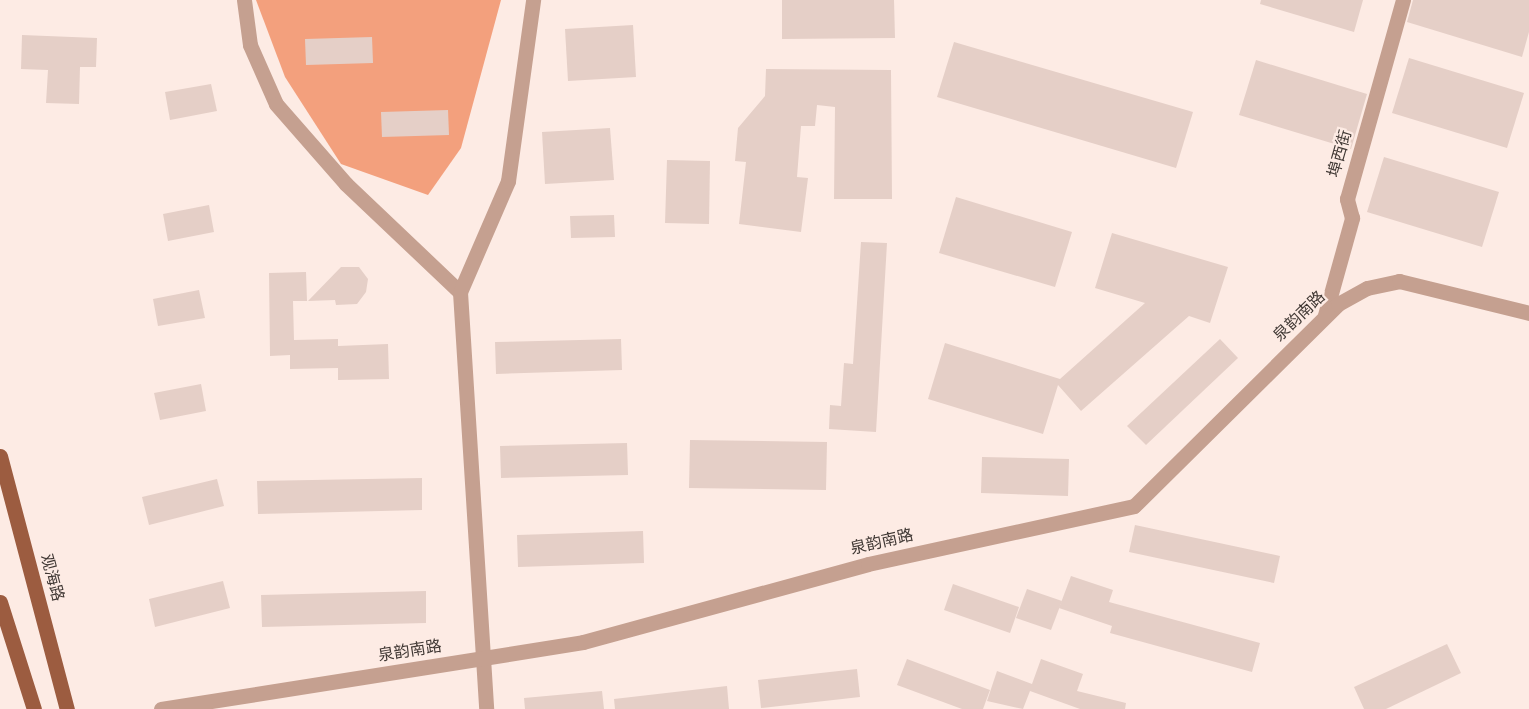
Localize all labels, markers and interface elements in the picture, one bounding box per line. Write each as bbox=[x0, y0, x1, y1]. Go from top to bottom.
street label: 埠西街 bbox=[1325, 128, 1357, 180]
street label: 泉韵南路 bbox=[1270, 288, 1330, 346]
street label: 泉韵南路 bbox=[849, 526, 915, 560]
street label: 观海路 bbox=[36, 552, 66, 604]
street label: 泉韵南路 bbox=[377, 638, 443, 666]

